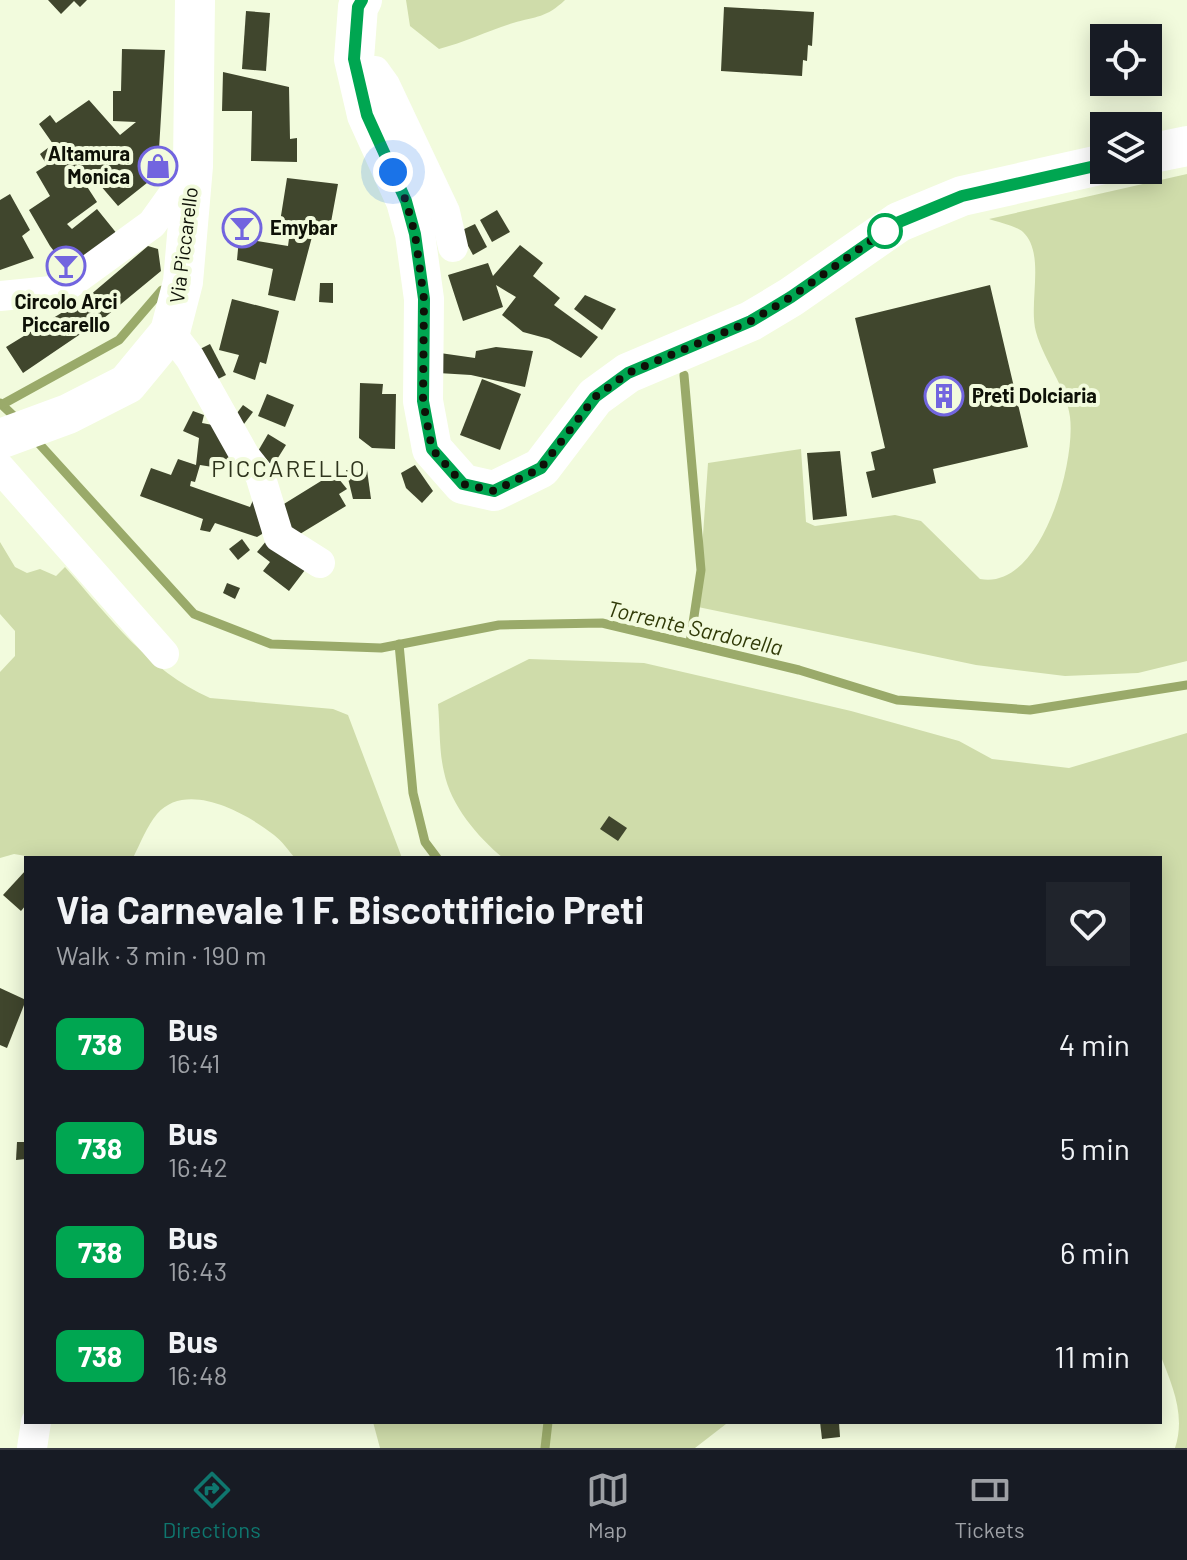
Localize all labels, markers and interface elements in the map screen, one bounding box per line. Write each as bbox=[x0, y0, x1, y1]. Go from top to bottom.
map controls bbox=[1090, 24, 1162, 184]
button: locate bbox=[1090, 24, 1162, 96]
button: layers bbox=[1090, 112, 1162, 184]
place label: Altamura Monica bbox=[48, 141, 130, 188]
shop icon: Altamura Monica bbox=[137, 145, 179, 187]
your location bbox=[373, 152, 413, 192]
street label: Via Piccarello bbox=[164, 185, 202, 304]
bar icon: Emybar bbox=[221, 207, 263, 249]
unlabelled marker bbox=[868, 214, 902, 248]
place label: Emybar bbox=[270, 215, 338, 239]
bar icon: Circolo Arci Piccarello bbox=[45, 245, 87, 287]
place label: Circolo Arci Piccarello bbox=[14, 289, 118, 336]
building icon: Preti Dolciaria bbox=[923, 375, 965, 417]
place label: Preti Dolciaria bbox=[972, 383, 1097, 407]
district label: PICCARELLO bbox=[211, 453, 367, 482]
water label: Torrente Sardorella bbox=[605, 594, 785, 660]
button: heart bbox=[1046, 882, 1130, 966]
text: Via Carnevale 1 F. Biscottificio Preti bbox=[56, 886, 644, 932]
text: Walk · 3 min · 190 m bbox=[56, 939, 266, 970]
text: Bus bbox=[168, 1011, 218, 1047]
text: 4 min bbox=[1059, 1026, 1130, 1062]
text: 738 bbox=[78, 1027, 122, 1061]
text: 16:41 bbox=[168, 1047, 220, 1078]
text: Bus bbox=[168, 1115, 218, 1151]
text: 5 min bbox=[1060, 1130, 1130, 1166]
text: 738 bbox=[78, 1131, 122, 1165]
text: 16:42 bbox=[168, 1151, 228, 1182]
text: Bus bbox=[168, 1219, 218, 1255]
text: 6 min bbox=[1060, 1234, 1130, 1270]
text: 738 bbox=[78, 1235, 122, 1269]
text: 16:43 bbox=[168, 1255, 227, 1286]
text: Bus bbox=[168, 1323, 218, 1359]
text: 11 min bbox=[1054, 1338, 1130, 1374]
text: 738 bbox=[78, 1339, 122, 1373]
text: 16:48 bbox=[168, 1359, 227, 1390]
tab: Directions bbox=[162, 1468, 261, 1542]
tab: Map bbox=[586, 1468, 630, 1542]
tab: Tickets bbox=[955, 1468, 1025, 1542]

